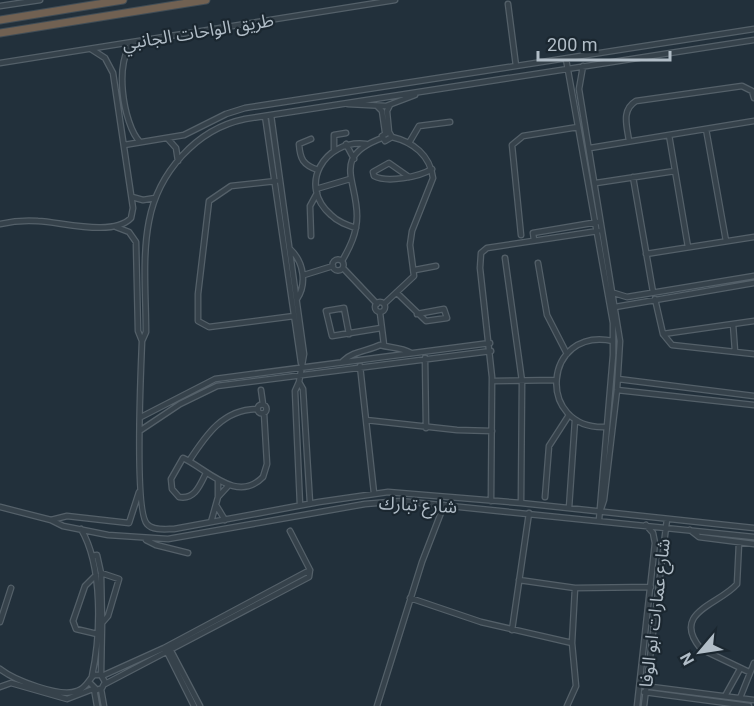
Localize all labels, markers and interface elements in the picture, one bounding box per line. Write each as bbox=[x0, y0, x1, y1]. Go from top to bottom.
street label: طريق الواحات الجانبي bbox=[121, 9, 276, 57]
scale bar bbox=[538, 24, 670, 62]
text: 200 m bbox=[547, 34, 598, 55]
street label: شارع تبارك bbox=[378, 492, 458, 521]
street label: شارع عمارات ابو الوفا bbox=[635, 537, 678, 689]
north arrow bbox=[670, 622, 730, 682]
text: N bbox=[676, 649, 698, 669]

